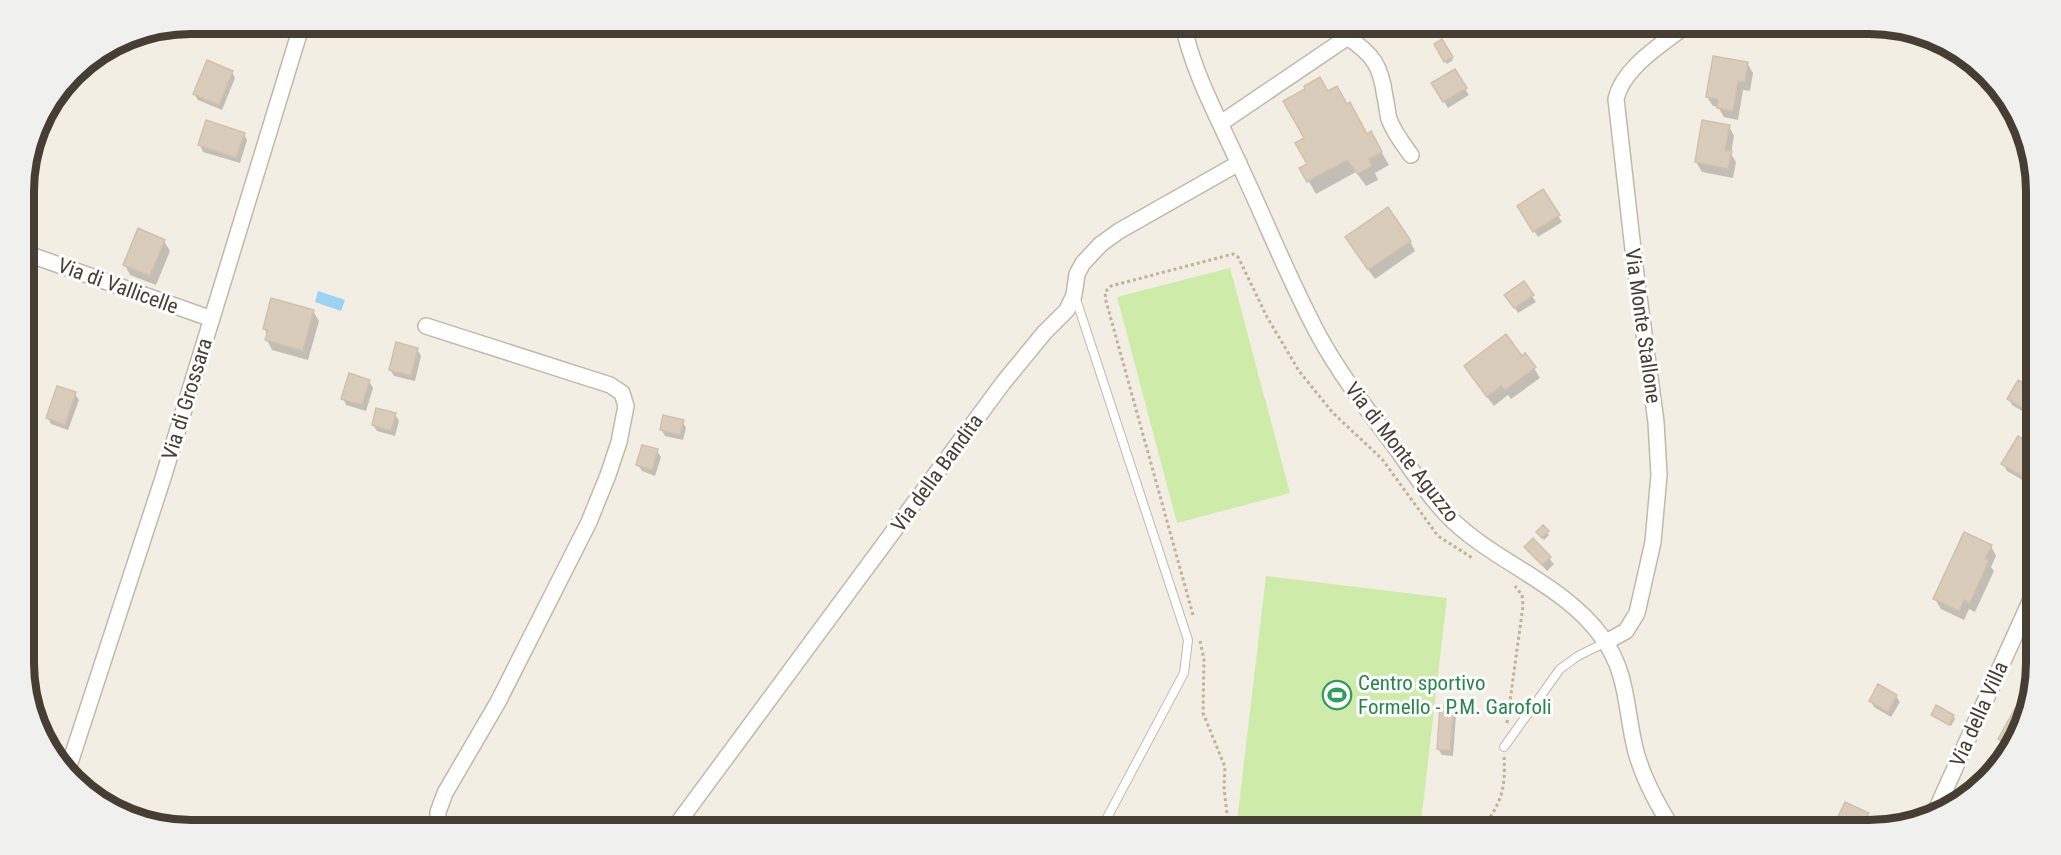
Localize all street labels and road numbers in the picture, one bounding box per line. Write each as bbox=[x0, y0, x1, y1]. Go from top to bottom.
street label: Via Monte Stallone bbox=[1620, 247, 1666, 405]
street label: Via di Vallicelle bbox=[55, 253, 182, 319]
street label: Via di Grossara bbox=[157, 335, 217, 463]
street label: Via di Monte Aguzzo bbox=[1340, 377, 1464, 527]
street label: Via della Bandita bbox=[886, 410, 988, 536]
street label: Via della Villa bbox=[1945, 658, 2013, 770]

